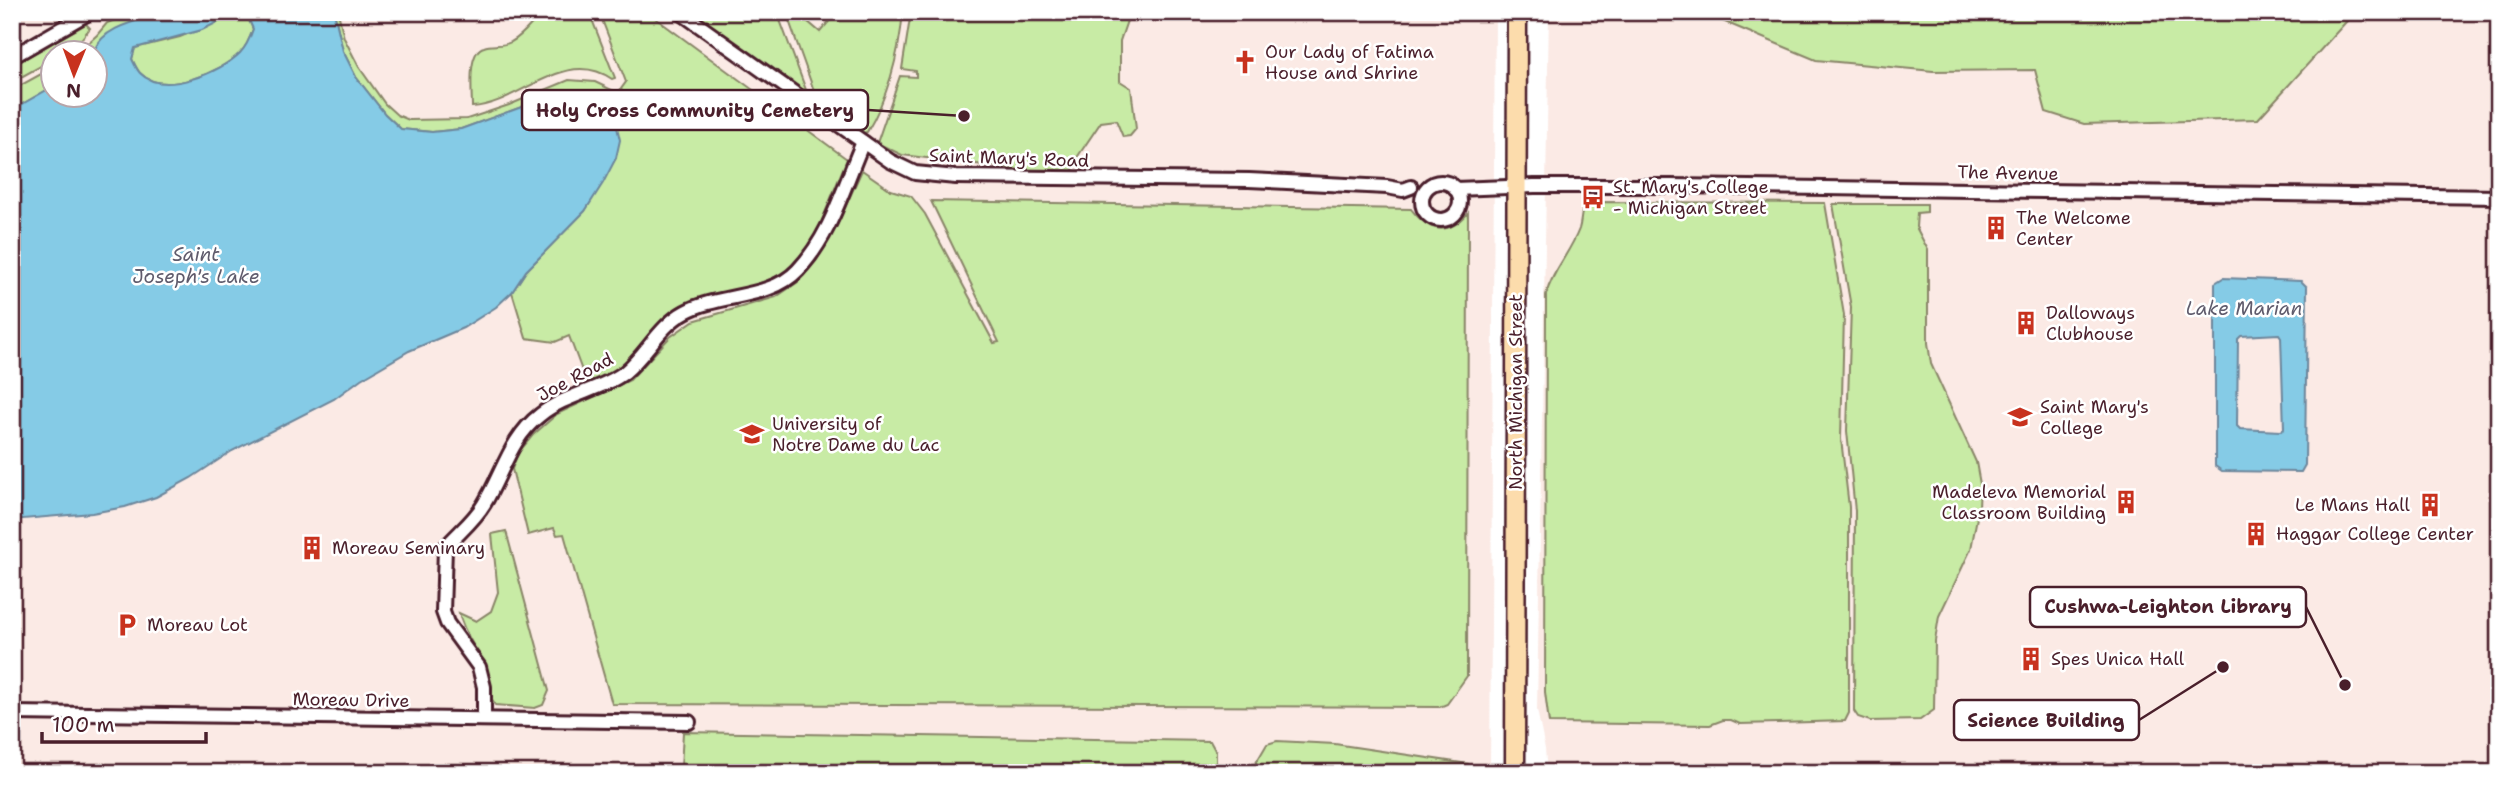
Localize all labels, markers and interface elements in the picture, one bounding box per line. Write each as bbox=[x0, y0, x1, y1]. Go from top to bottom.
north arrow bbox=[38, 38, 108, 108]
place label: Our Lady of Fatima House and Shrine bbox=[1265, 40, 1434, 85]
church icon: Our Lady of Fatima House and Shrine bbox=[1231, 48, 1259, 76]
text: N bbox=[66, 78, 81, 103]
callout: Holy Cross Community Cemetery bbox=[522, 90, 868, 130]
text: Holy Cross Community Cemetery bbox=[536, 98, 854, 123]
street label: Saint Mary's Road bbox=[929, 143, 1089, 173]
street label: The Avenue bbox=[1957, 160, 2059, 186]
place label: St. Mary's College - Michigan Street bbox=[1613, 175, 1769, 220]
bus stop icon: St. Mary's College - Michigan Street bbox=[1579, 183, 1607, 211]
place label: The Welcome Center bbox=[2016, 206, 2131, 251]
building icon: The Welcome Center bbox=[1982, 214, 2010, 242]
water label: Saint Joseph's Lake bbox=[132, 242, 260, 289]
street label: North Michigan Street bbox=[1504, 294, 1528, 490]
water label: Lake Marian bbox=[2186, 296, 2302, 321]
place label: Dalloways Clubhouse bbox=[2046, 301, 2135, 346]
building icon: Dalloways Clubhouse bbox=[2012, 309, 2040, 337]
street label: Joe Road bbox=[533, 347, 617, 407]
place label: Saint Mary's College bbox=[2040, 395, 2149, 440]
school or university icon: Saint Mary's College bbox=[2006, 403, 2034, 431]
place label: University of Notre Dame du Lac bbox=[772, 412, 940, 457]
school or university icon: University of Notre Dame du Lac bbox=[738, 420, 766, 448]
place label: Madeleva Memorial Classroom Building bbox=[1932, 480, 2107, 525]
building icon: Madeleva Memorial Classroom Building bbox=[2112, 488, 2140, 516]
building icon: Le Mans Hall bbox=[2416, 491, 2444, 519]
place label: Le Mans Hall bbox=[2295, 493, 2411, 517]
building icon: Haggar College Center bbox=[2242, 520, 2270, 548]
place label: Haggar College Center bbox=[2276, 522, 2474, 546]
building icon: Moreau Seminary bbox=[298, 534, 326, 562]
place label: Moreau Seminary bbox=[332, 536, 485, 560]
callout: Cushwa-Leighton Library bbox=[2030, 587, 2306, 627]
text: Cushwa-Leighton Library bbox=[2044, 594, 2292, 619]
parking icon: Moreau Lot bbox=[113, 611, 141, 639]
place label: Moreau Lot bbox=[147, 613, 248, 637]
building icon: Spes Unica Hall bbox=[2017, 645, 2045, 673]
place label: Spes Unica Hall bbox=[2051, 647, 2185, 671]
street label: Moreau Drive bbox=[292, 687, 410, 713]
callout: Science Building bbox=[1954, 700, 2139, 740]
scale bar bbox=[42, 701, 206, 745]
text: Science Building bbox=[1967, 708, 2125, 733]
text: 100 m bbox=[52, 711, 115, 739]

